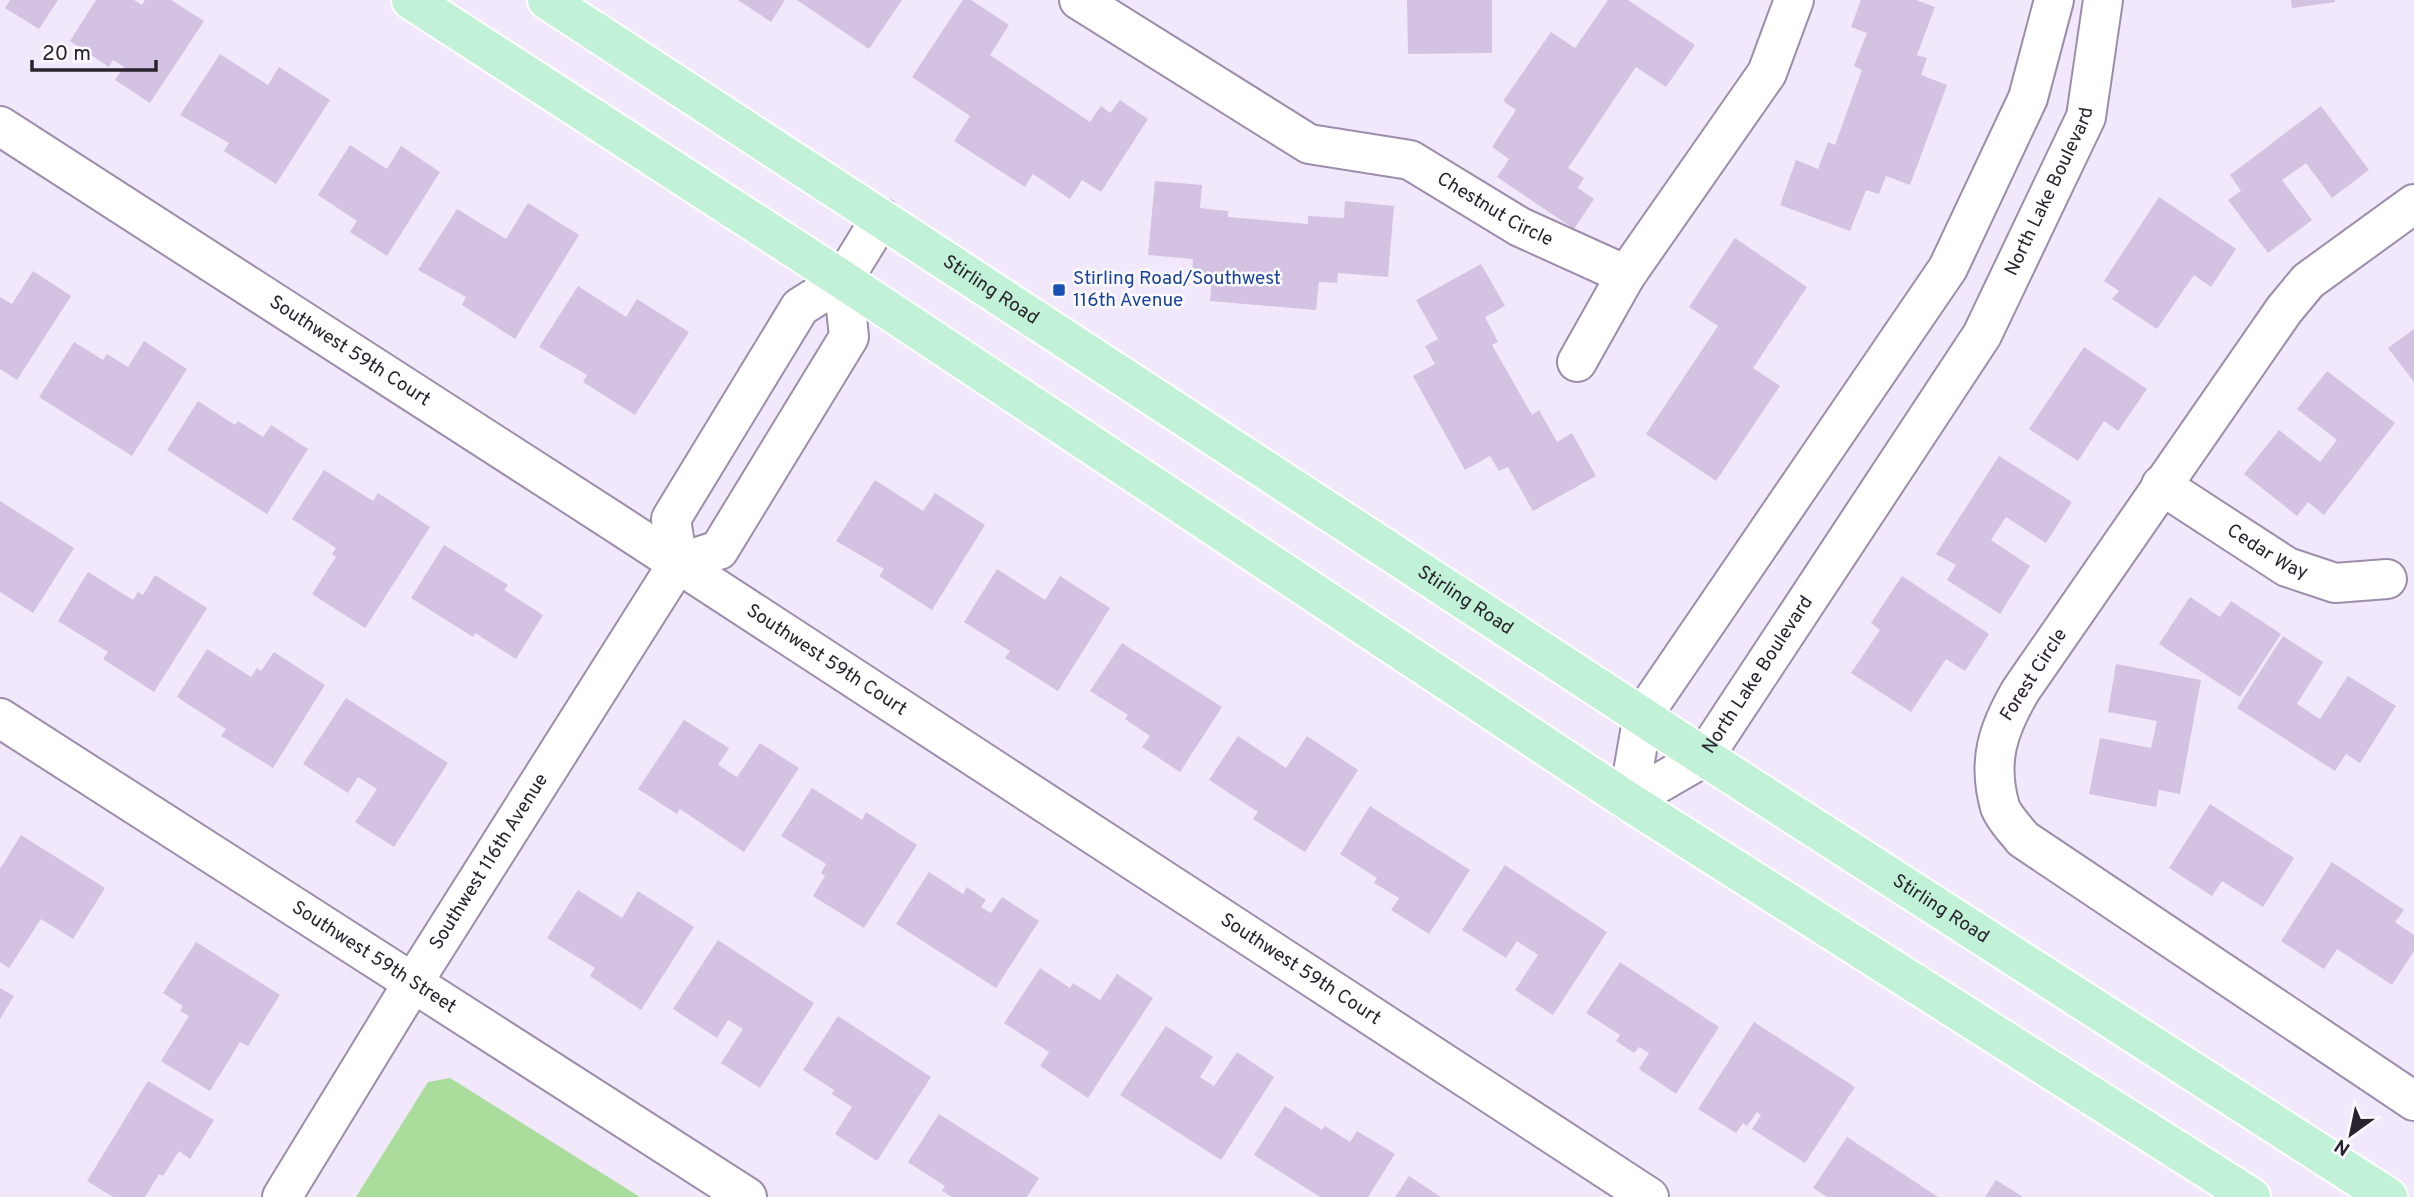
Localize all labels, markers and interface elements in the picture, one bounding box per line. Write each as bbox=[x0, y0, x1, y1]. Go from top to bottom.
scale bar bbox=[32, 28, 156, 72]
text: 20 m bbox=[42, 41, 91, 68]
street label: North Lake Boulevard bbox=[2000, 106, 2099, 280]
street label: Chestnut Circle bbox=[1432, 167, 1557, 252]
street label: Stirling Road bbox=[938, 250, 1043, 330]
place label: Stirling Road/Southwest 116th Avenue bbox=[1073, 267, 1281, 313]
marker: Stirling Road/Southwest 116th Avenue bbox=[1051, 282, 1067, 298]
street label: Southwest 59th Court bbox=[265, 291, 435, 412]
street label: Cedar Way bbox=[2222, 519, 2311, 585]
street label: Stirling Road bbox=[1412, 560, 1518, 641]
street label: North Lake Boulevard bbox=[1697, 591, 1819, 759]
street label: Southwest 59th Court bbox=[741, 599, 911, 721]
street label: Forest Circle bbox=[1995, 624, 2073, 726]
street label: Southwest 116th Avenue bbox=[425, 769, 554, 954]
street label: Stirling Road bbox=[1888, 869, 1993, 949]
street label: Southwest 59th Street bbox=[287, 896, 461, 1019]
street label: Southwest 59th Court bbox=[1215, 908, 1385, 1031]
north arrow bbox=[2316, 1099, 2386, 1169]
text: N bbox=[2331, 1133, 2355, 1160]

